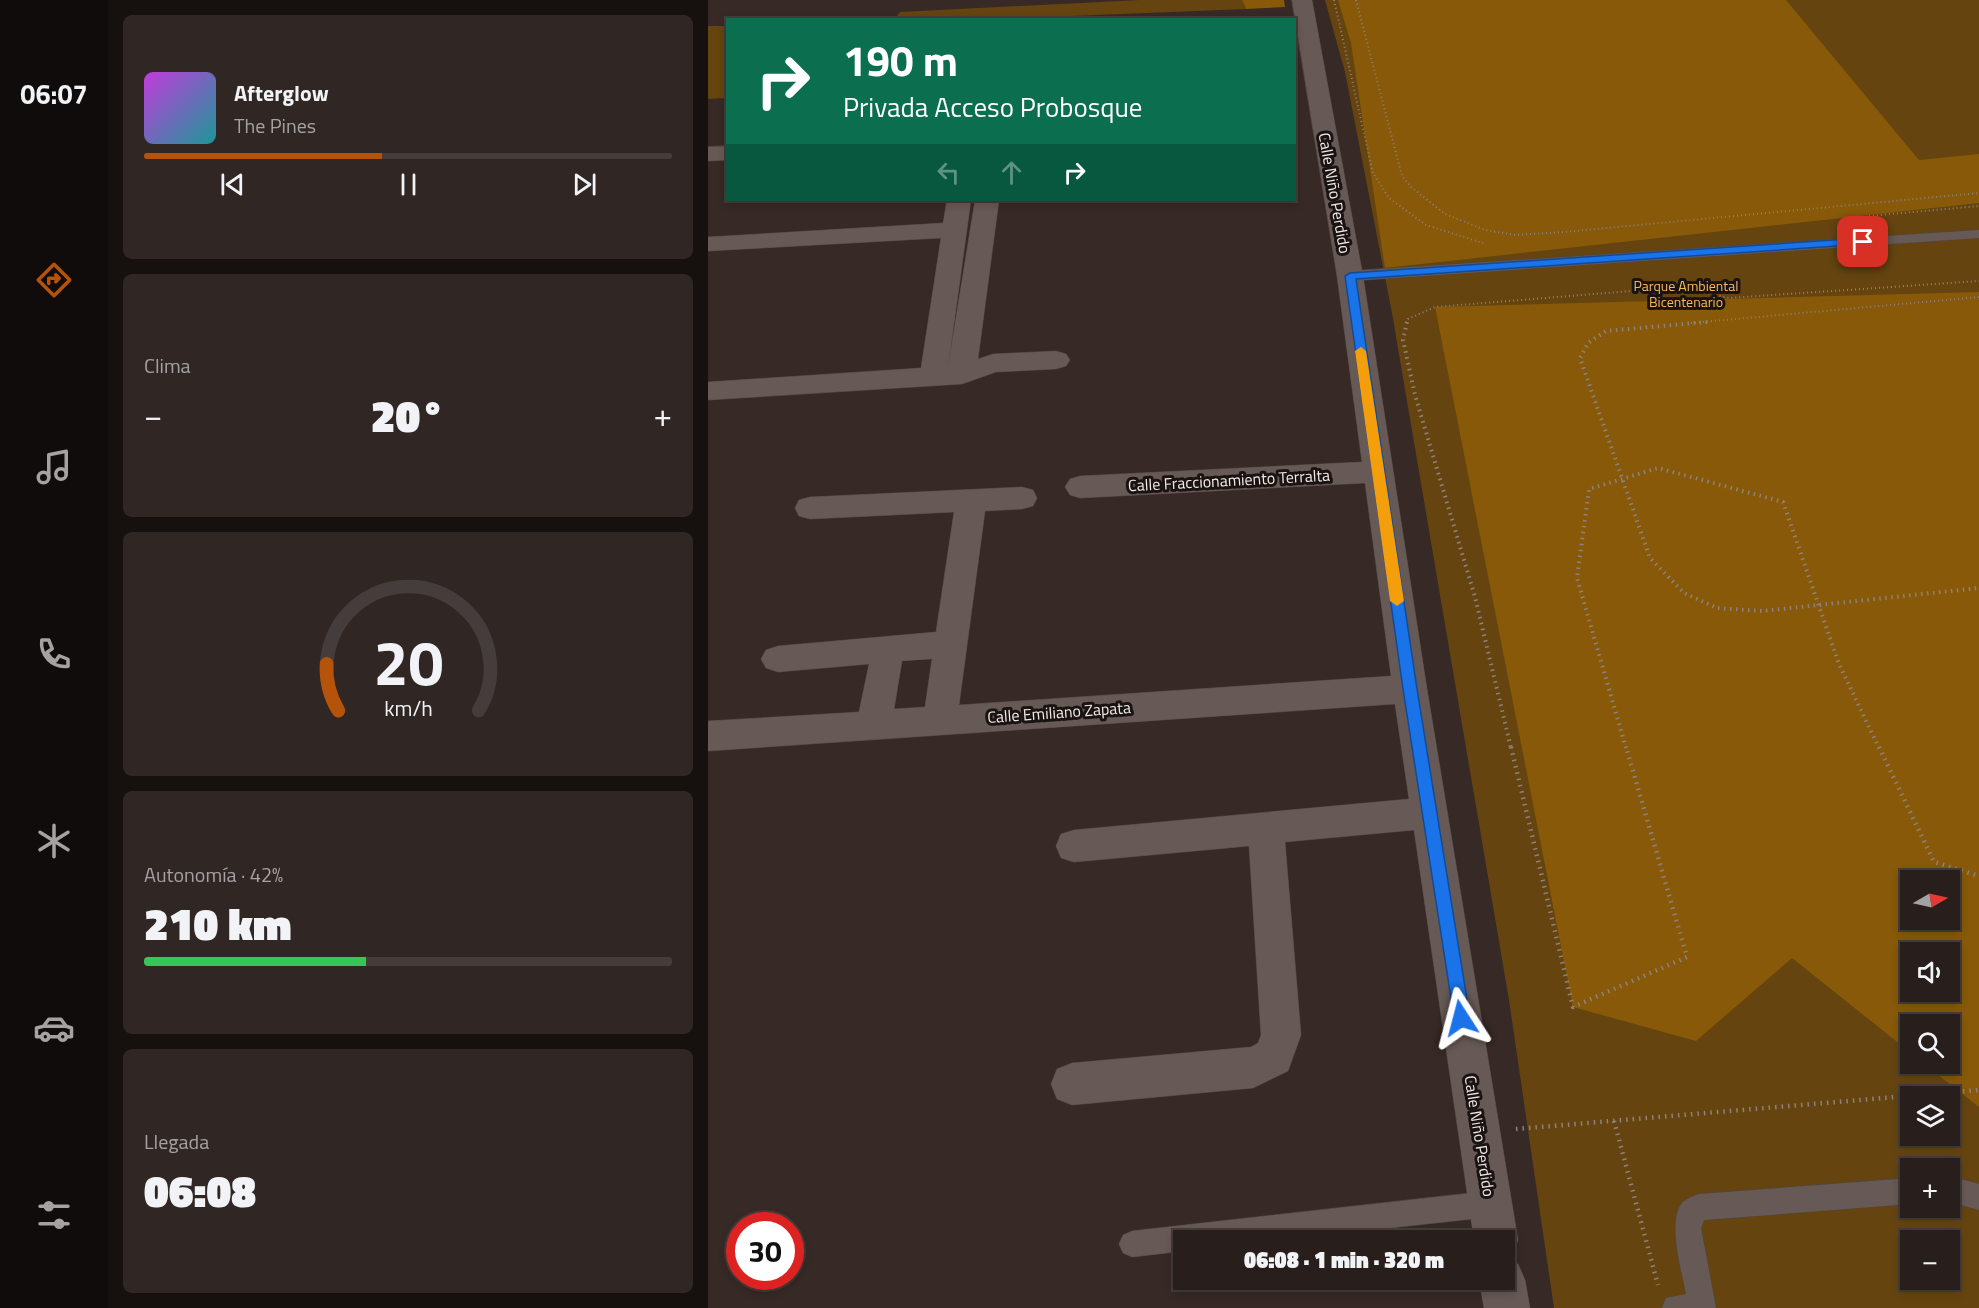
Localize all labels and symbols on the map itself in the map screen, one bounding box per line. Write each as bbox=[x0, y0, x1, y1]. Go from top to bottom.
street label: Calle Niño Perdido bbox=[1313, 131, 1357, 255]
pin bbox=[1837, 216, 1888, 267]
park label: Parque Ambiental Bicentenario bbox=[1633, 275, 1739, 312]
street label: Calle Fraccionamiento Terralta bbox=[1127, 463, 1331, 497]
street label: Calle Emiliano Zapata bbox=[986, 695, 1132, 729]
north arrow bbox=[1900, 870, 1960, 930]
position arrow bbox=[1429, 986, 1493, 1050]
street label: Calle Niño Perdido bbox=[1459, 1074, 1501, 1198]
speed limit sign: 30 bbox=[726, 1212, 804, 1290]

